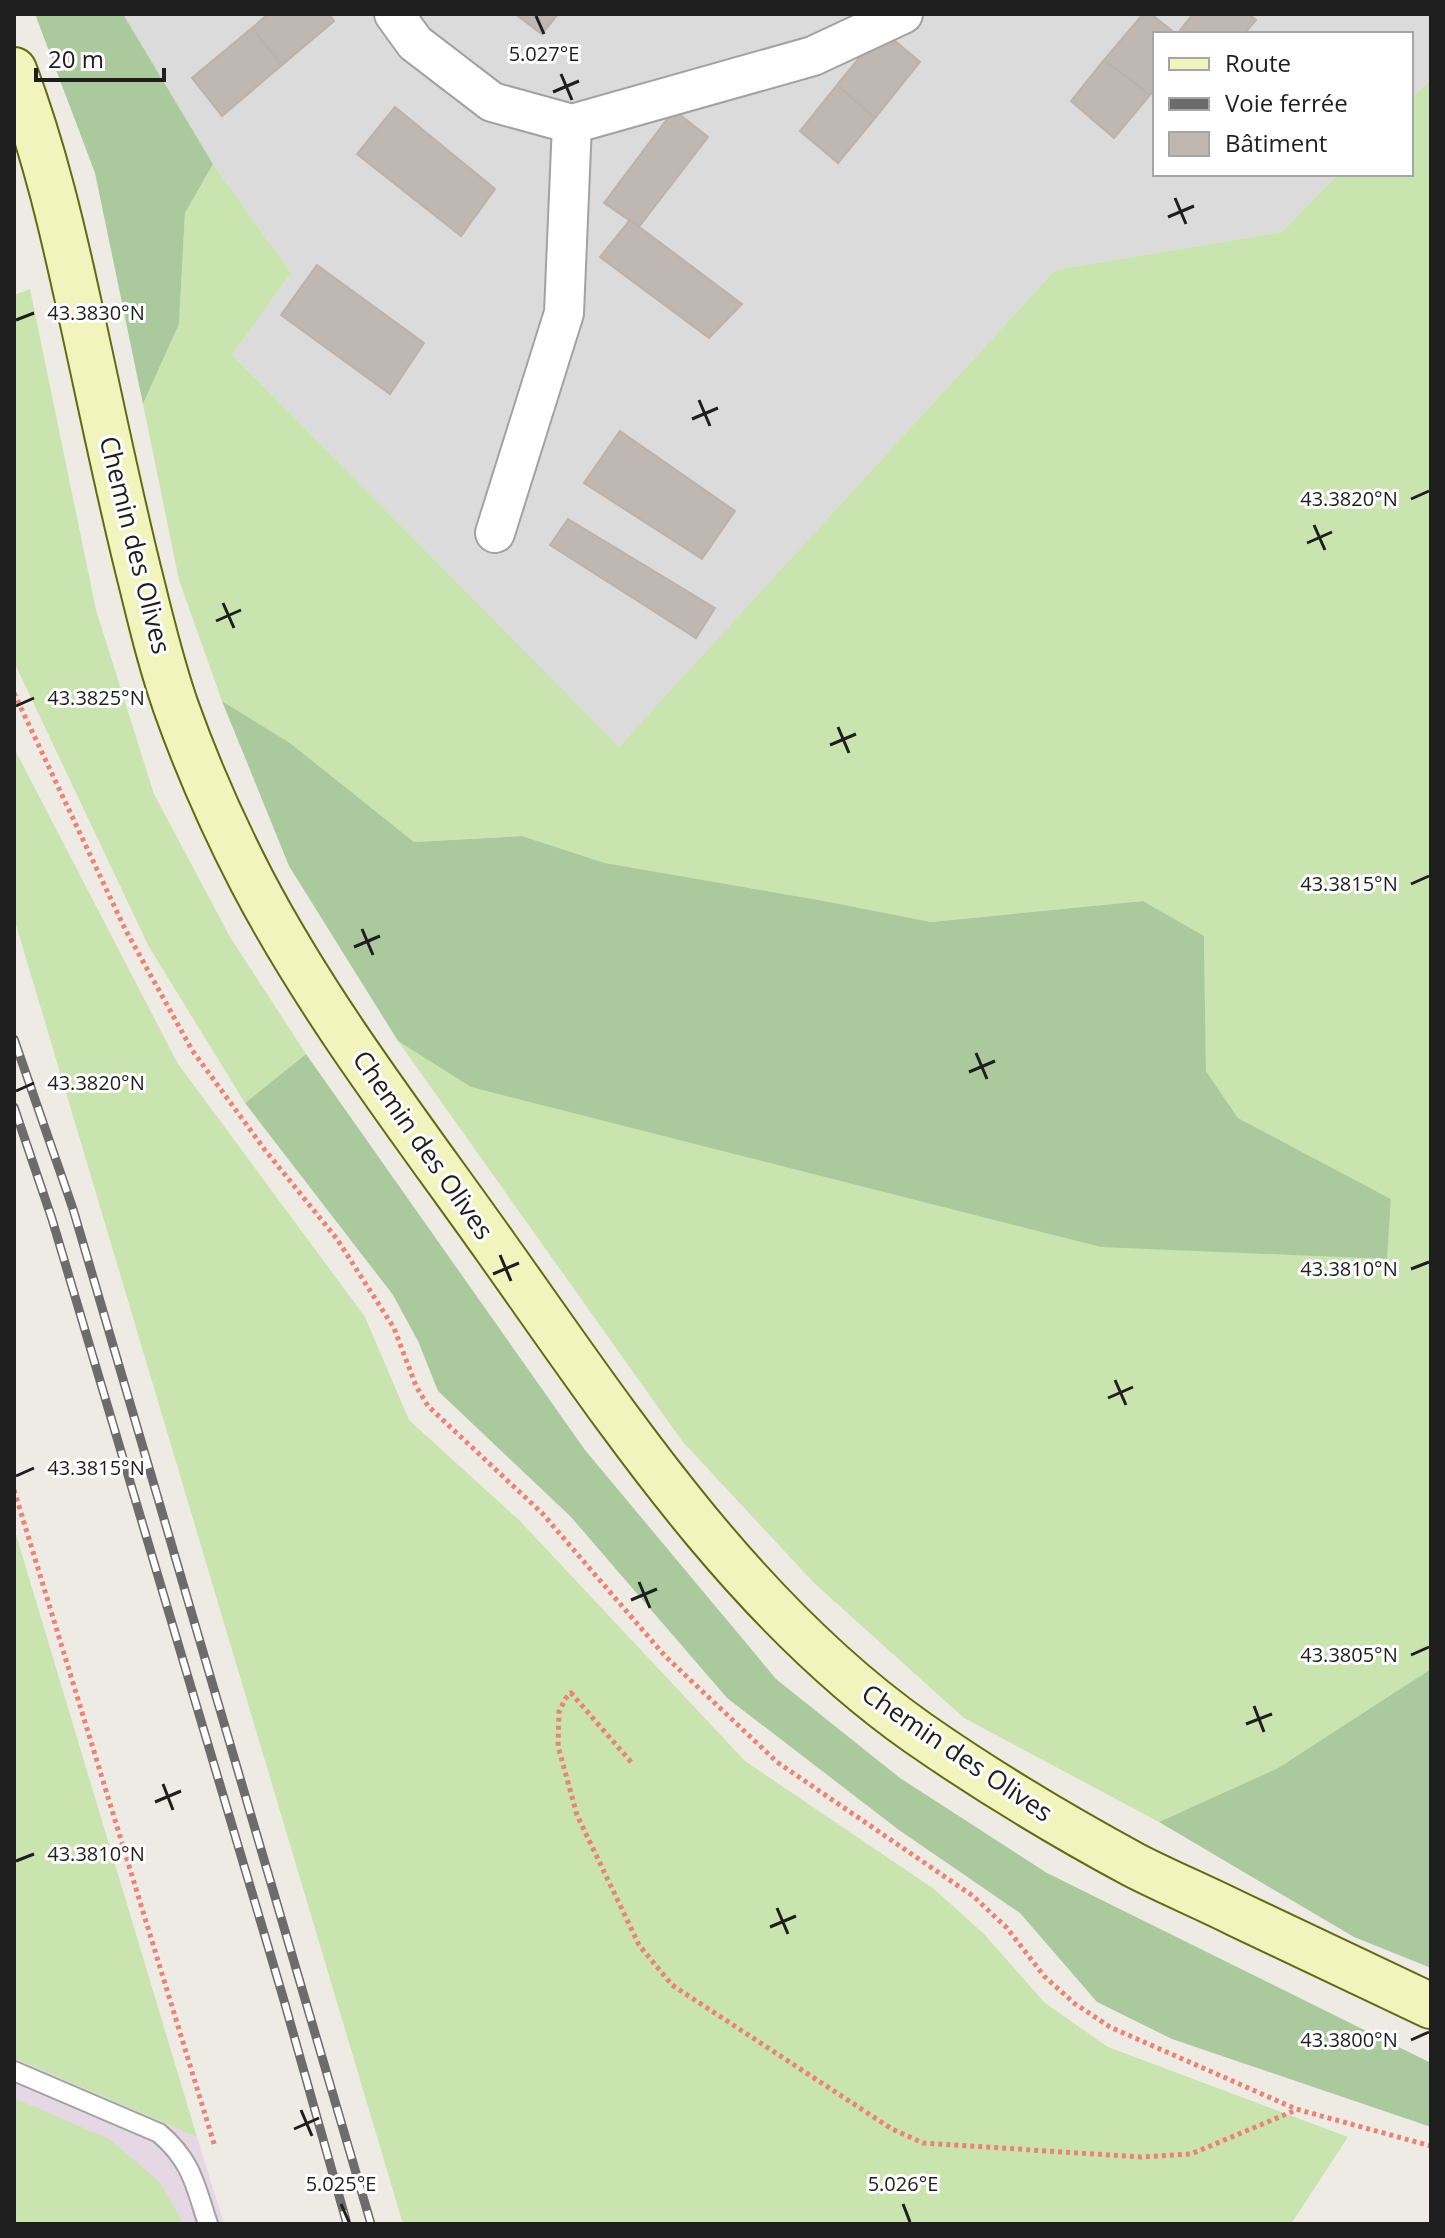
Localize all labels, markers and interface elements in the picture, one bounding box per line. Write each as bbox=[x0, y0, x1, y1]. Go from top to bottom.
scale bar bbox=[36, 32, 164, 82]
legend bbox=[1153, 32, 1413, 176]
text: 5.027°E bbox=[509, 40, 579, 67]
text: 20 m bbox=[48, 42, 104, 75]
text: Route bbox=[1225, 46, 1291, 79]
text: Voie ferrée bbox=[1225, 86, 1348, 119]
text: Bâtiment bbox=[1225, 126, 1327, 159]
text: 43.3830°N bbox=[47, 299, 145, 326]
street label: Chemin des Olives bbox=[92, 432, 180, 657]
text: 43.3820°N bbox=[1300, 485, 1398, 512]
text: 43.3825°N bbox=[47, 684, 145, 711]
text: 43.3815°N bbox=[1300, 870, 1398, 897]
street label: Chemin des Olives bbox=[345, 1043, 503, 1246]
text: 43.3820°N bbox=[47, 1069, 145, 1096]
text: 43.3810°N bbox=[1300, 1255, 1398, 1282]
text: 43.3815°N bbox=[47, 1454, 145, 1481]
text: 43.3805°N bbox=[1300, 1641, 1398, 1668]
street label: Chemin des Olives bbox=[855, 1675, 1060, 1830]
text: 43.3810°N bbox=[47, 1840, 145, 1867]
text: 43.3800°N bbox=[1300, 2026, 1398, 2053]
text: 5.025°E bbox=[306, 2170, 376, 2197]
text: 5.026°E bbox=[868, 2170, 938, 2197]

